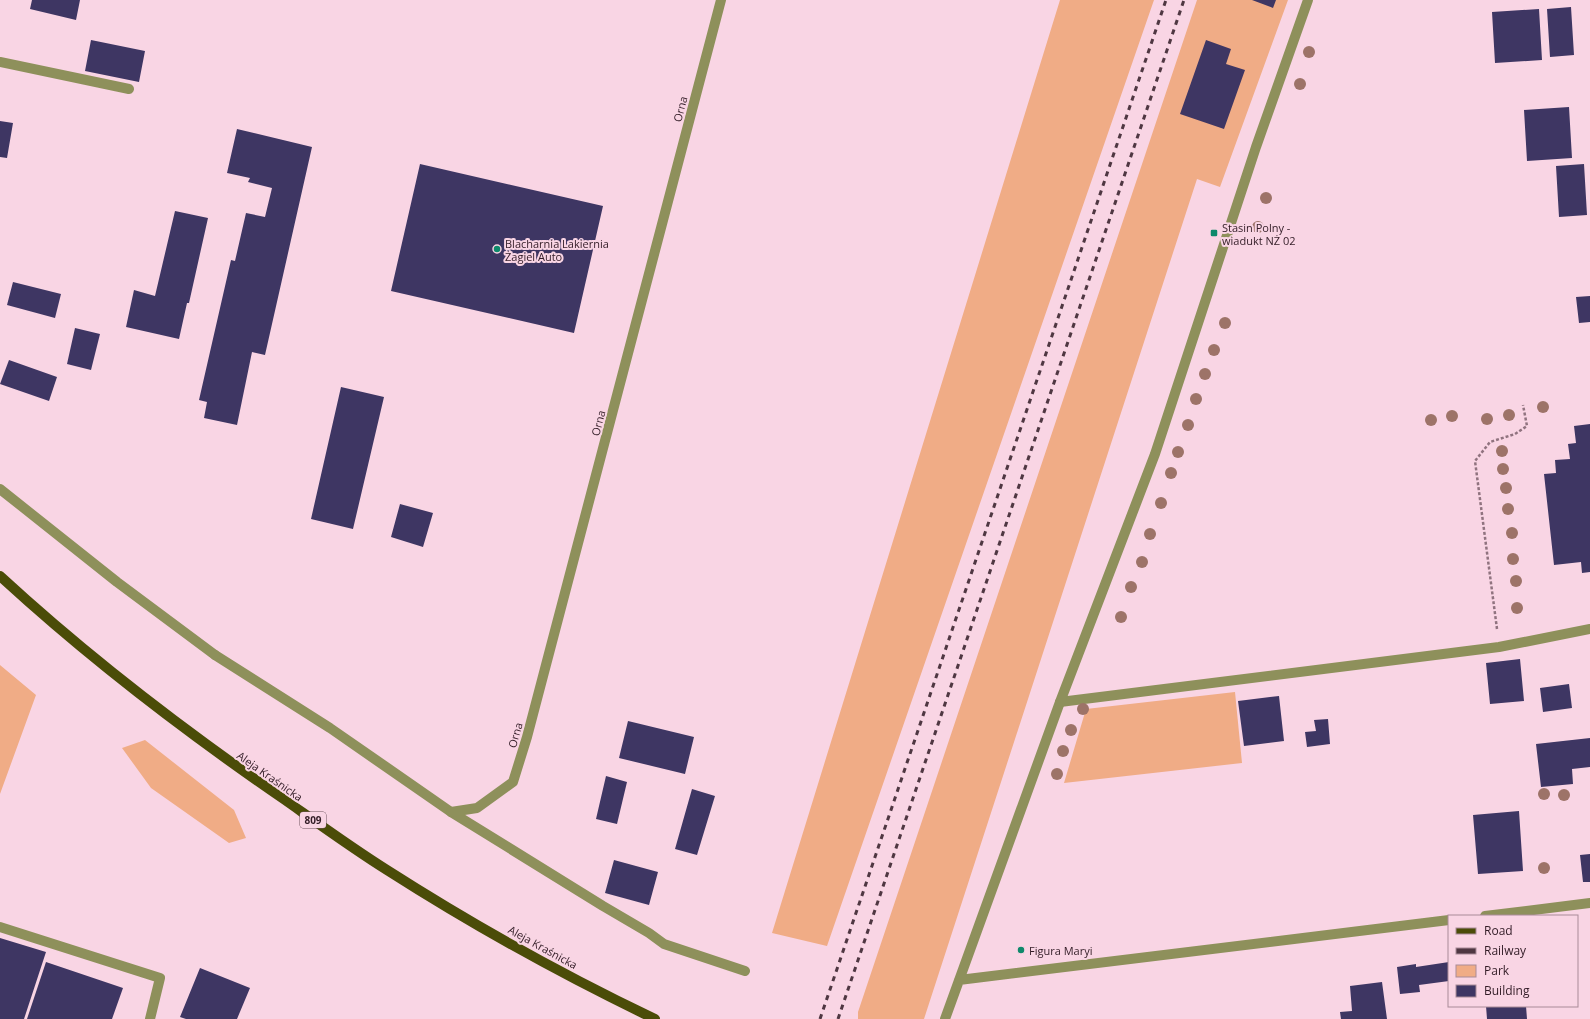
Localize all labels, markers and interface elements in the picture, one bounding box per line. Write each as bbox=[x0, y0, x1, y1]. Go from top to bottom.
street label: Orna bbox=[669, 95, 691, 123]
place label: Stasin Polny - wiadukt NŻ 02 bbox=[1222, 220, 1295, 248]
marker: Stasin Polny - wiadukt NŻ 02 bbox=[1209, 228, 1219, 238]
place label: Blacharnia Lakiernia Żagiel Auto bbox=[505, 236, 609, 264]
marker: Blacharnia Lakiernia Żagiel Auto bbox=[492, 244, 502, 254]
street label: Orna bbox=[587, 409, 609, 437]
street label: Orna bbox=[504, 720, 526, 750]
street label: Aleja Kraśnicka bbox=[234, 748, 306, 804]
road number: 809 bbox=[300, 812, 326, 828]
legend bbox=[1448, 915, 1578, 1007]
street label: Aleja Kraśnicka bbox=[506, 922, 580, 972]
text: Road bbox=[1484, 922, 1513, 939]
text: Railway bbox=[1484, 942, 1527, 959]
place label: Figura Maryi bbox=[1029, 943, 1092, 958]
marker: Figura Maryi bbox=[1016, 945, 1026, 955]
text: Park bbox=[1484, 962, 1510, 979]
text: Building bbox=[1484, 982, 1530, 999]

